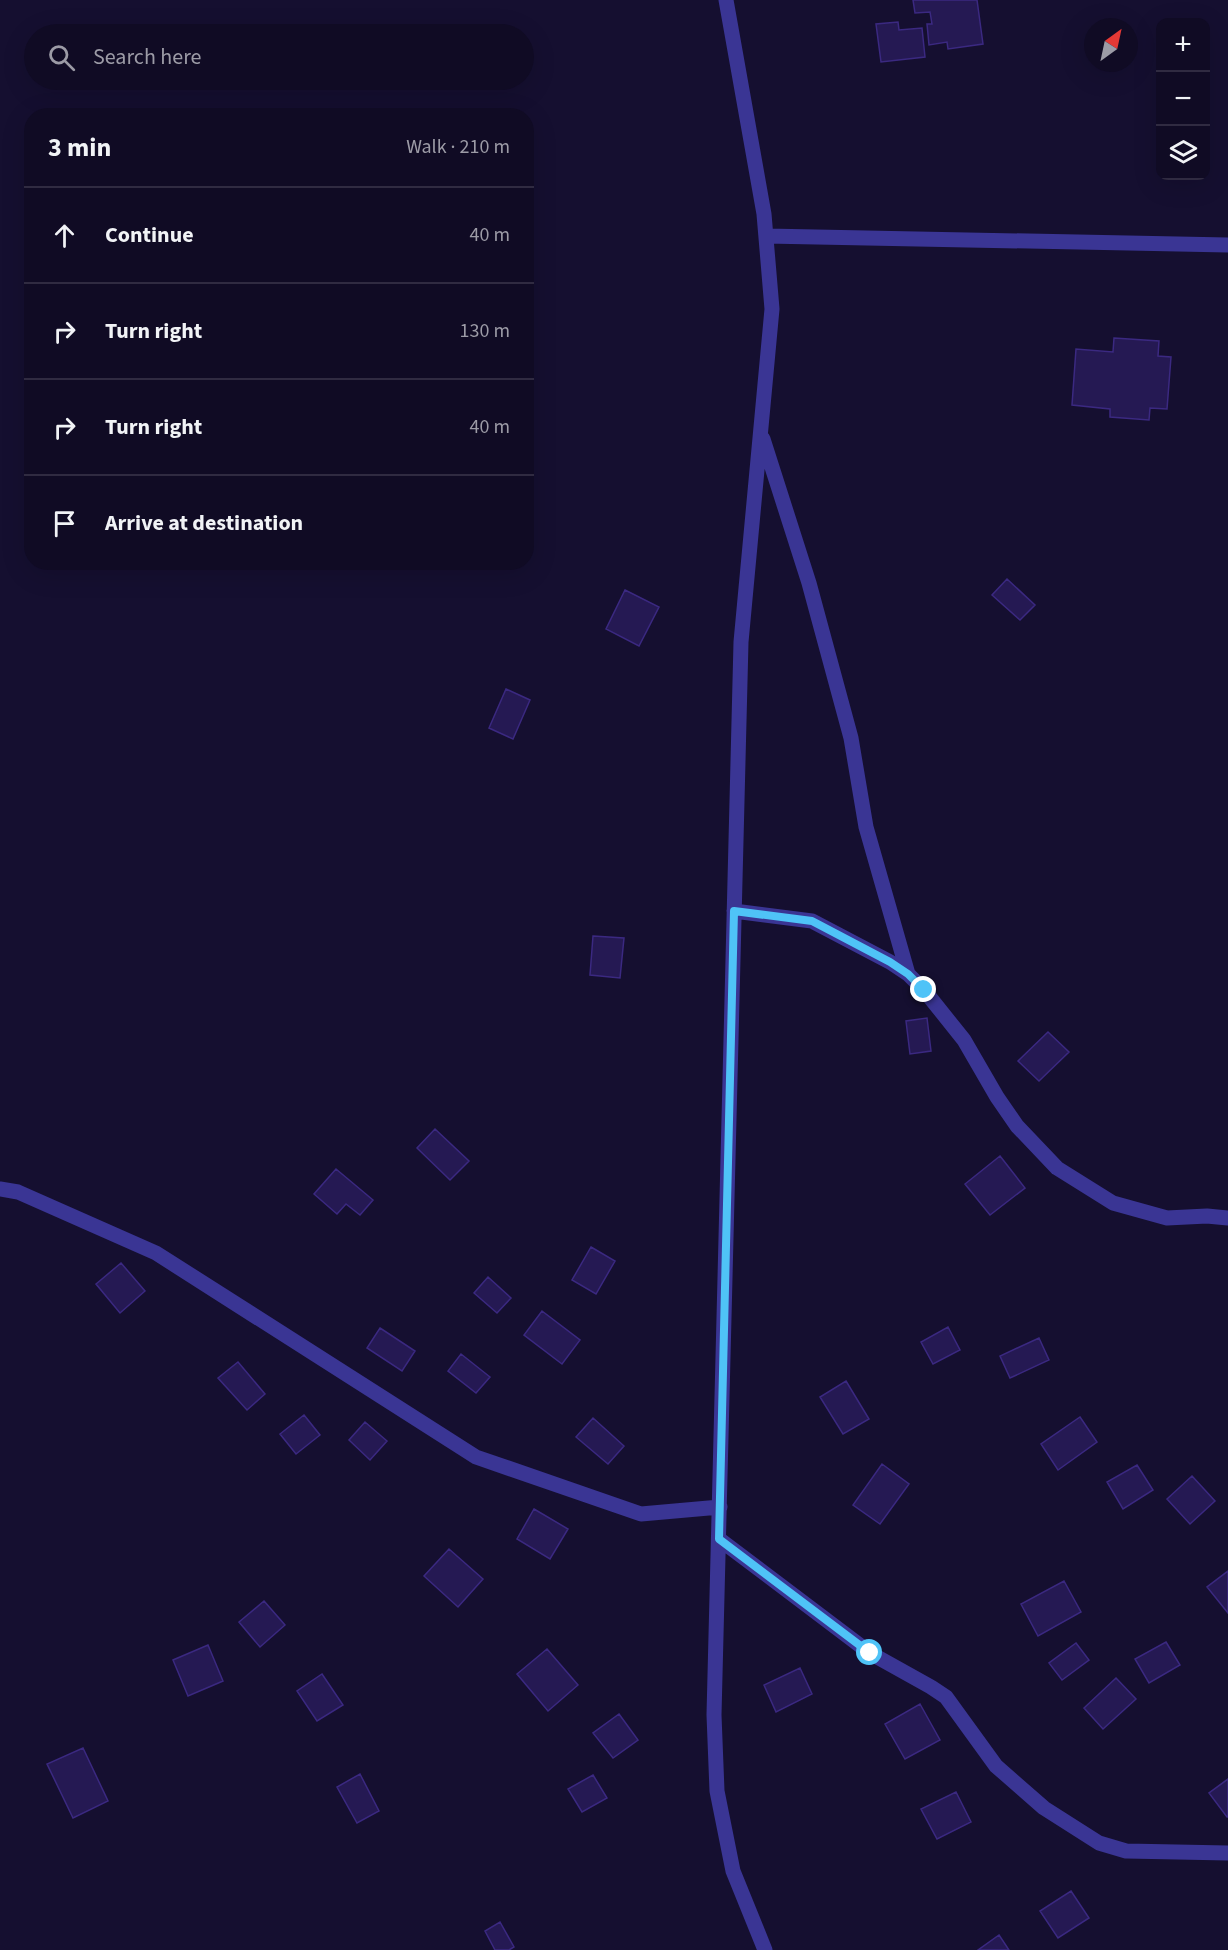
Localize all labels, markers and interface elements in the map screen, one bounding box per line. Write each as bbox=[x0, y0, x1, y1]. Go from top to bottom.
north arrow bbox=[1084, 18, 1138, 72]
map controls bbox=[1156, 18, 1210, 180]
button: + bbox=[1156, 18, 1210, 72]
search box bbox=[24, 24, 534, 90]
icon: search bbox=[45, 41, 78, 74]
text: Search here bbox=[93, 41, 201, 73]
button: − bbox=[1156, 72, 1210, 126]
button: layers bbox=[1156, 126, 1210, 180]
text: 3 min bbox=[48, 129, 111, 166]
text: Walk · 210 m bbox=[406, 133, 510, 161]
icon: ahead bbox=[48, 219, 81, 252]
text: Continue bbox=[105, 219, 194, 251]
text: 40 m bbox=[470, 221, 510, 249]
icon: right bbox=[48, 315, 81, 348]
text: Turn right bbox=[105, 315, 202, 347]
text: 130 m bbox=[460, 317, 510, 345]
icon: right bbox=[48, 411, 81, 444]
text: Turn right bbox=[105, 411, 202, 443]
text: 40 m bbox=[470, 413, 510, 441]
icon: arrive bbox=[48, 507, 81, 540]
text: Arrive at destination bbox=[105, 507, 303, 539]
route end bbox=[910, 976, 936, 1002]
route start bbox=[856, 1639, 882, 1665]

